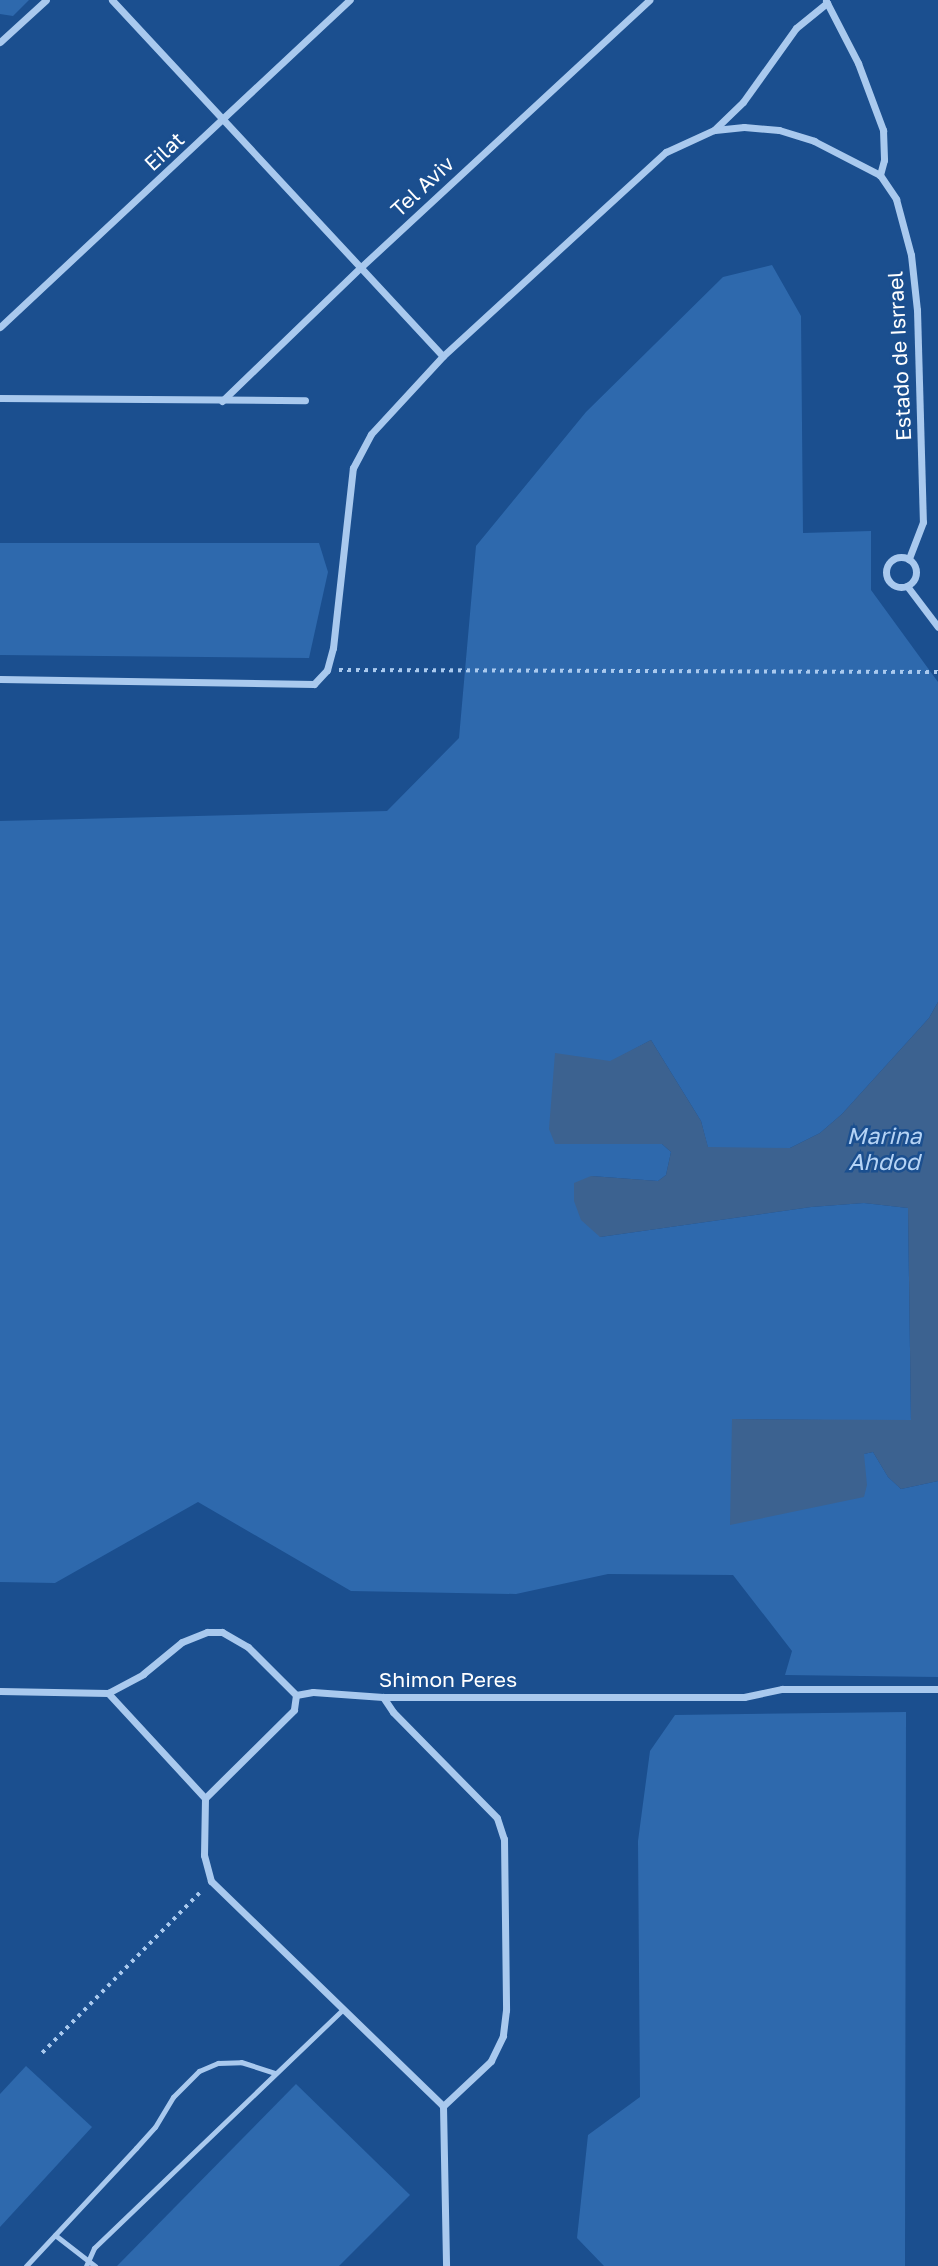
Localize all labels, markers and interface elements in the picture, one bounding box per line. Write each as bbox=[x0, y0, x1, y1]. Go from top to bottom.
street label: Eilat bbox=[139, 126, 189, 176]
street label: Tel Aviv bbox=[385, 150, 459, 222]
street label: Estado de Isrrael bbox=[882, 270, 916, 442]
water label: Marina Ahdod bbox=[846, 1121, 922, 1175]
street label: Shimon Peres bbox=[379, 1666, 517, 1692]

